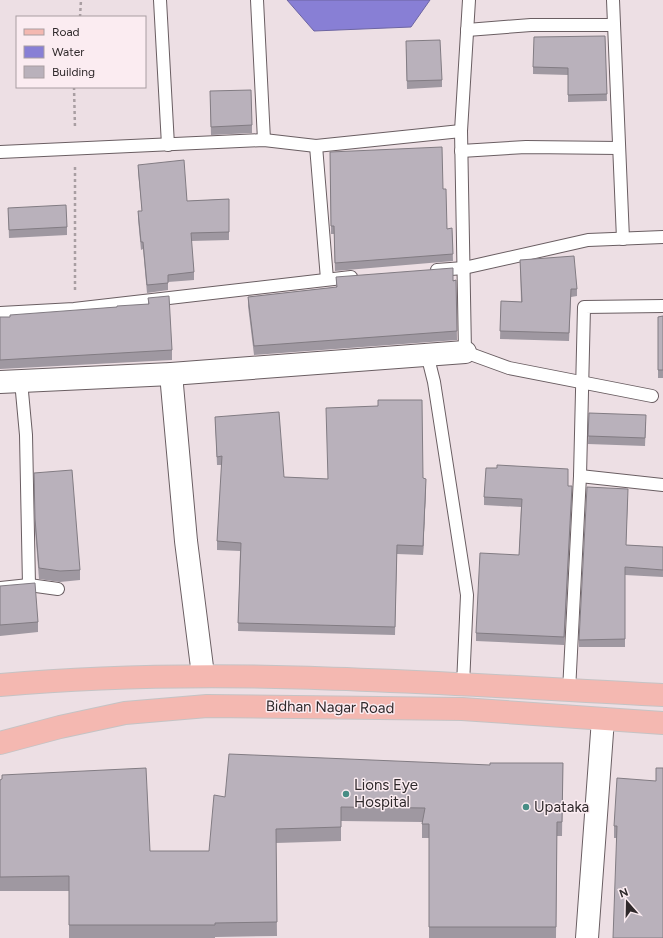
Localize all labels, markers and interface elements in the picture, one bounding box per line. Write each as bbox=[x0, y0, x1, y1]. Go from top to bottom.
legend bbox=[16, 16, 146, 88]
text: Road bbox=[52, 25, 80, 39]
text: Water bbox=[52, 45, 84, 59]
text: Building bbox=[52, 65, 95, 79]
street label: Bidhan Nagar Road bbox=[266, 697, 394, 717]
place label: Lions Eye Hospital bbox=[354, 776, 418, 811]
marker: Lions Eye Hospital bbox=[341, 789, 351, 799]
place label: Upataka bbox=[534, 798, 589, 816]
marker: Upataka bbox=[521, 802, 531, 812]
north arrow bbox=[607, 882, 647, 922]
text: N bbox=[618, 886, 630, 901]

